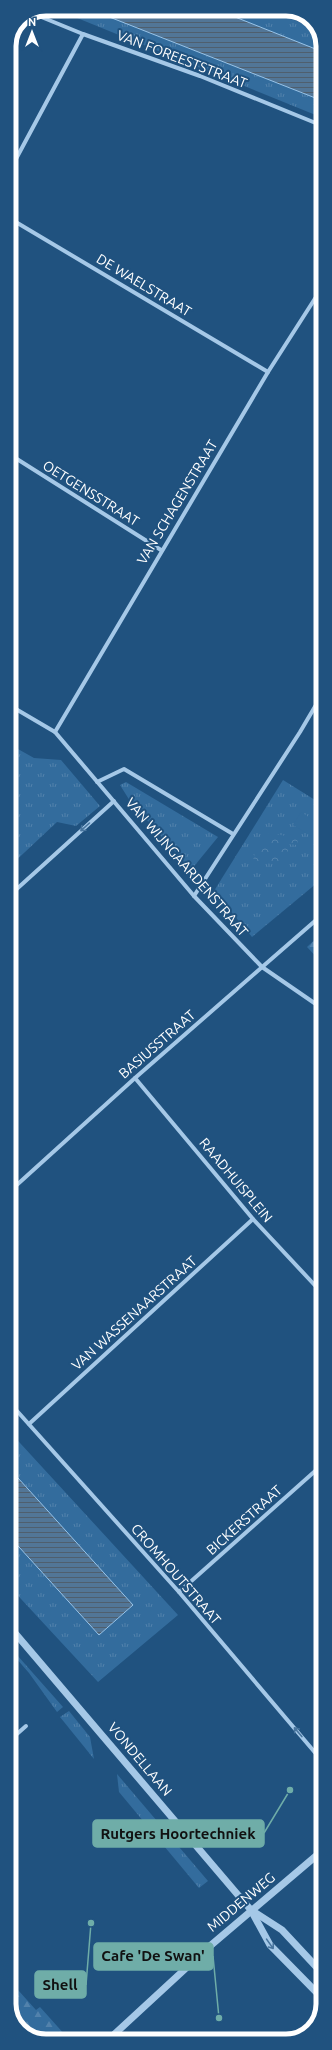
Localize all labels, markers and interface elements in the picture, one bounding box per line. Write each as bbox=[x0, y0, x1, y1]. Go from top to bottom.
north arrow bbox=[12, 12, 52, 52]
text: N bbox=[28, 16, 36, 28]
street label: VAN FOREESTSTRAAT bbox=[115, 27, 250, 91]
street label: DE WAELSTRAAT bbox=[94, 250, 195, 320]
street label: VAN SCHAGENSTRAAT bbox=[134, 437, 221, 567]
street label: OETGENSSTRAAT bbox=[40, 457, 142, 529]
street label: VAN WIJNGAARDENSTRAAT bbox=[123, 795, 252, 940]
one-way arrow bbox=[80, 822, 90, 832]
street label: BASIUSSTRAAT bbox=[116, 1006, 199, 1082]
street label: RAADHUISPLEIN bbox=[196, 1135, 276, 1225]
street label: VAN WASSENAARSTRAAT bbox=[68, 1253, 200, 1373]
street label: BICKERSTRAAT bbox=[203, 1482, 285, 1558]
street label: CROMHOUTSTRAAT bbox=[128, 1520, 224, 1628]
street label: VONDELLAAN bbox=[105, 1719, 175, 1799]
one-way arrow bbox=[293, 1727, 302, 1738]
callout: Rutgers Hoortechniek bbox=[93, 1820, 264, 1847]
text: Rutgers Hoortechniek bbox=[100, 1825, 256, 1842]
street label: MIDDENWEG bbox=[204, 1869, 278, 1935]
one-way arrow bbox=[266, 1938, 274, 1949]
callout: Cafe 'De Swan' bbox=[94, 1943, 213, 1970]
text: Cafe 'De Swan' bbox=[101, 1947, 205, 1964]
callout: Shell bbox=[35, 1971, 86, 1998]
text: Shell bbox=[42, 1976, 78, 1993]

